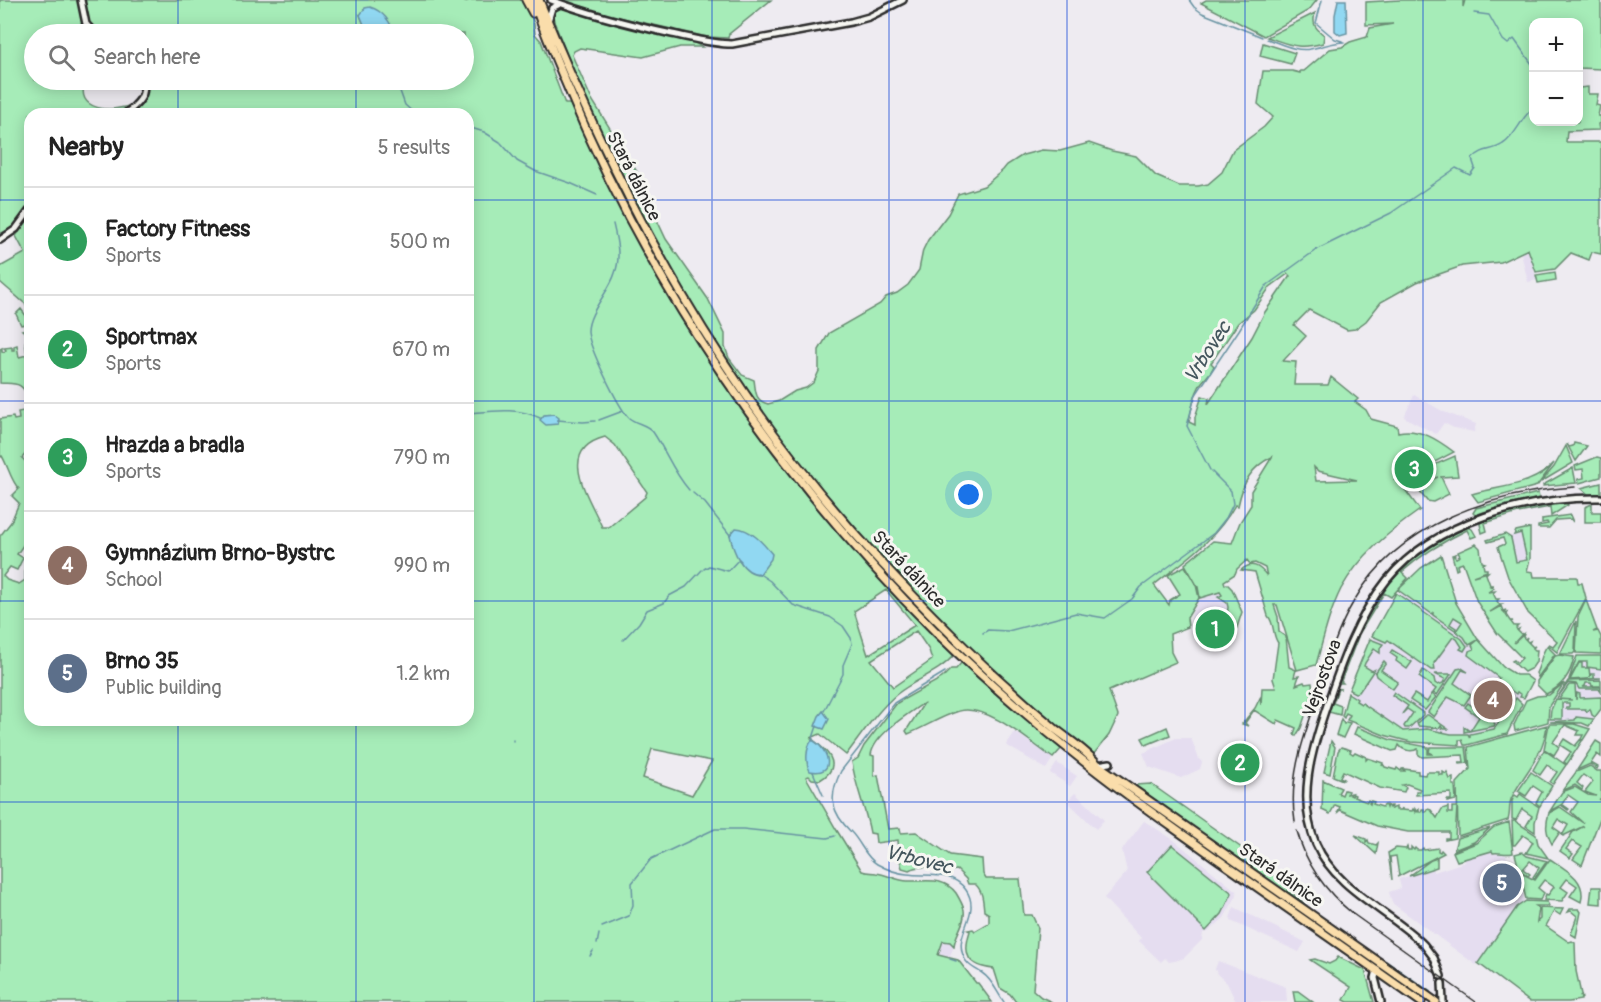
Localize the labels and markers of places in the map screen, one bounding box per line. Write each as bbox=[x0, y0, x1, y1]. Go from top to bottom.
pin: 3 bbox=[1394, 446, 1434, 492]
pin: 1 bbox=[1196, 606, 1234, 652]
pin: 4 bbox=[1474, 678, 1512, 722]
pin: 2 bbox=[1220, 740, 1260, 786]
pin: 5 bbox=[1482, 860, 1522, 906]

